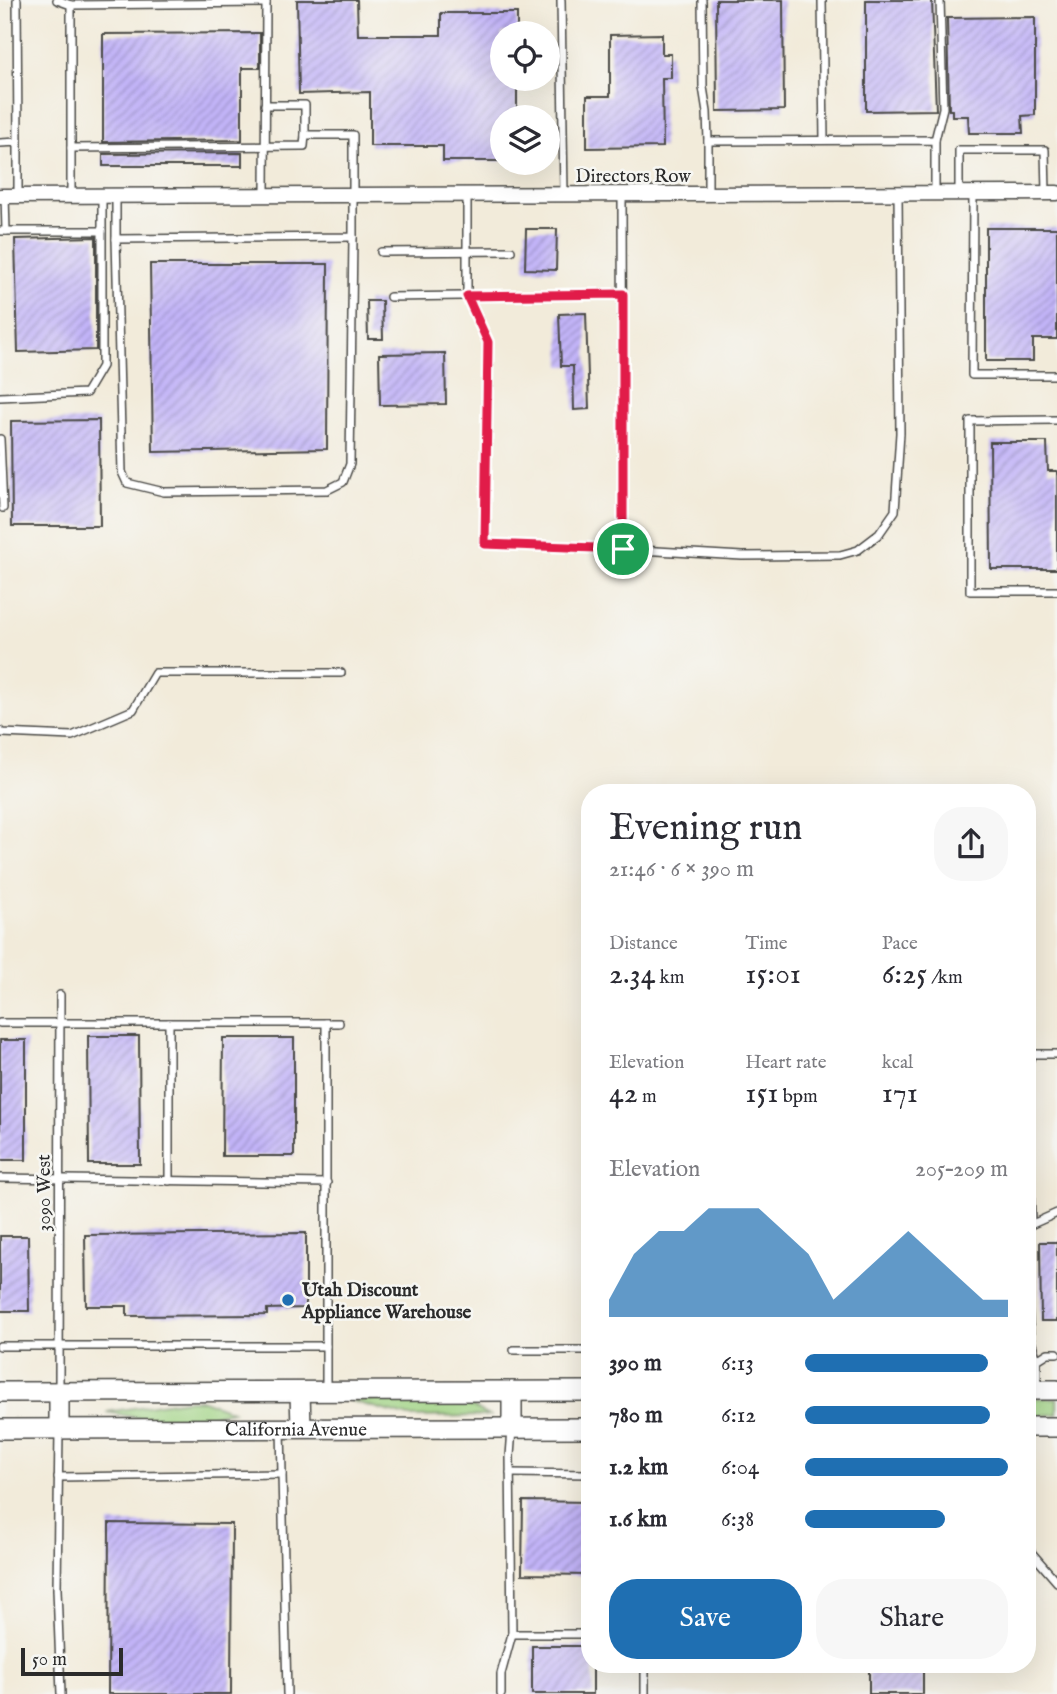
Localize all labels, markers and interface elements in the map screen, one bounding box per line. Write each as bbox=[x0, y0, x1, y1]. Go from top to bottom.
map controls bbox=[490, 21, 560, 175]
button: locate bbox=[490, 21, 560, 91]
button: layers bbox=[490, 105, 560, 175]
street label: Directors Row bbox=[575, 165, 691, 189]
pin bbox=[593, 519, 653, 579]
icon: arrive bbox=[604, 530, 642, 568]
text: Evening run bbox=[609, 805, 803, 853]
button: share bbox=[934, 807, 1008, 881]
text: 21:46 · 6 × 390 m bbox=[609, 855, 754, 884]
text: Distance bbox=[609, 932, 678, 956]
text: Time bbox=[745, 932, 788, 956]
text: Pace bbox=[882, 932, 918, 956]
text: 2.34 bbox=[609, 956, 655, 994]
text: 15:01 bbox=[745, 956, 801, 994]
text: 6:25 bbox=[882, 956, 927, 994]
text: km bbox=[655, 966, 684, 990]
text: /km bbox=[927, 966, 963, 990]
text: Elevation bbox=[609, 1051, 684, 1075]
text: Heart rate bbox=[745, 1051, 826, 1075]
text: kcal bbox=[882, 1051, 913, 1075]
text: 42 bbox=[609, 1075, 638, 1113]
text: 151 bbox=[745, 1075, 779, 1113]
text: 171 bbox=[882, 1075, 918, 1113]
text: m bbox=[638, 1085, 657, 1109]
text: bpm bbox=[779, 1085, 818, 1109]
street label: 3090 West bbox=[33, 1154, 57, 1232]
text: Elevation bbox=[609, 1155, 700, 1184]
text: 205–209 m bbox=[915, 1155, 1008, 1184]
place label: Utah Discount Appliance Warehouse bbox=[301, 1279, 472, 1325]
marker: Utah Discount Appliance Warehouse bbox=[280, 1292, 296, 1308]
text: 390 m bbox=[609, 1349, 662, 1378]
text: 6:13 bbox=[721, 1349, 754, 1378]
text: 780 m bbox=[609, 1401, 663, 1430]
text: 6:12 bbox=[721, 1401, 756, 1430]
street label: California Avenue bbox=[225, 1418, 367, 1443]
text: 1.2 km bbox=[609, 1453, 668, 1482]
text: 6:04 bbox=[721, 1453, 759, 1482]
text: 1.6 km bbox=[609, 1505, 667, 1534]
text: 6:38 bbox=[721, 1505, 754, 1534]
button: Save bbox=[609, 1579, 802, 1659]
button: Share bbox=[816, 1579, 1008, 1659]
scale bar bbox=[21, 1645, 122, 1677]
text: 50 m bbox=[32, 1648, 67, 1672]

